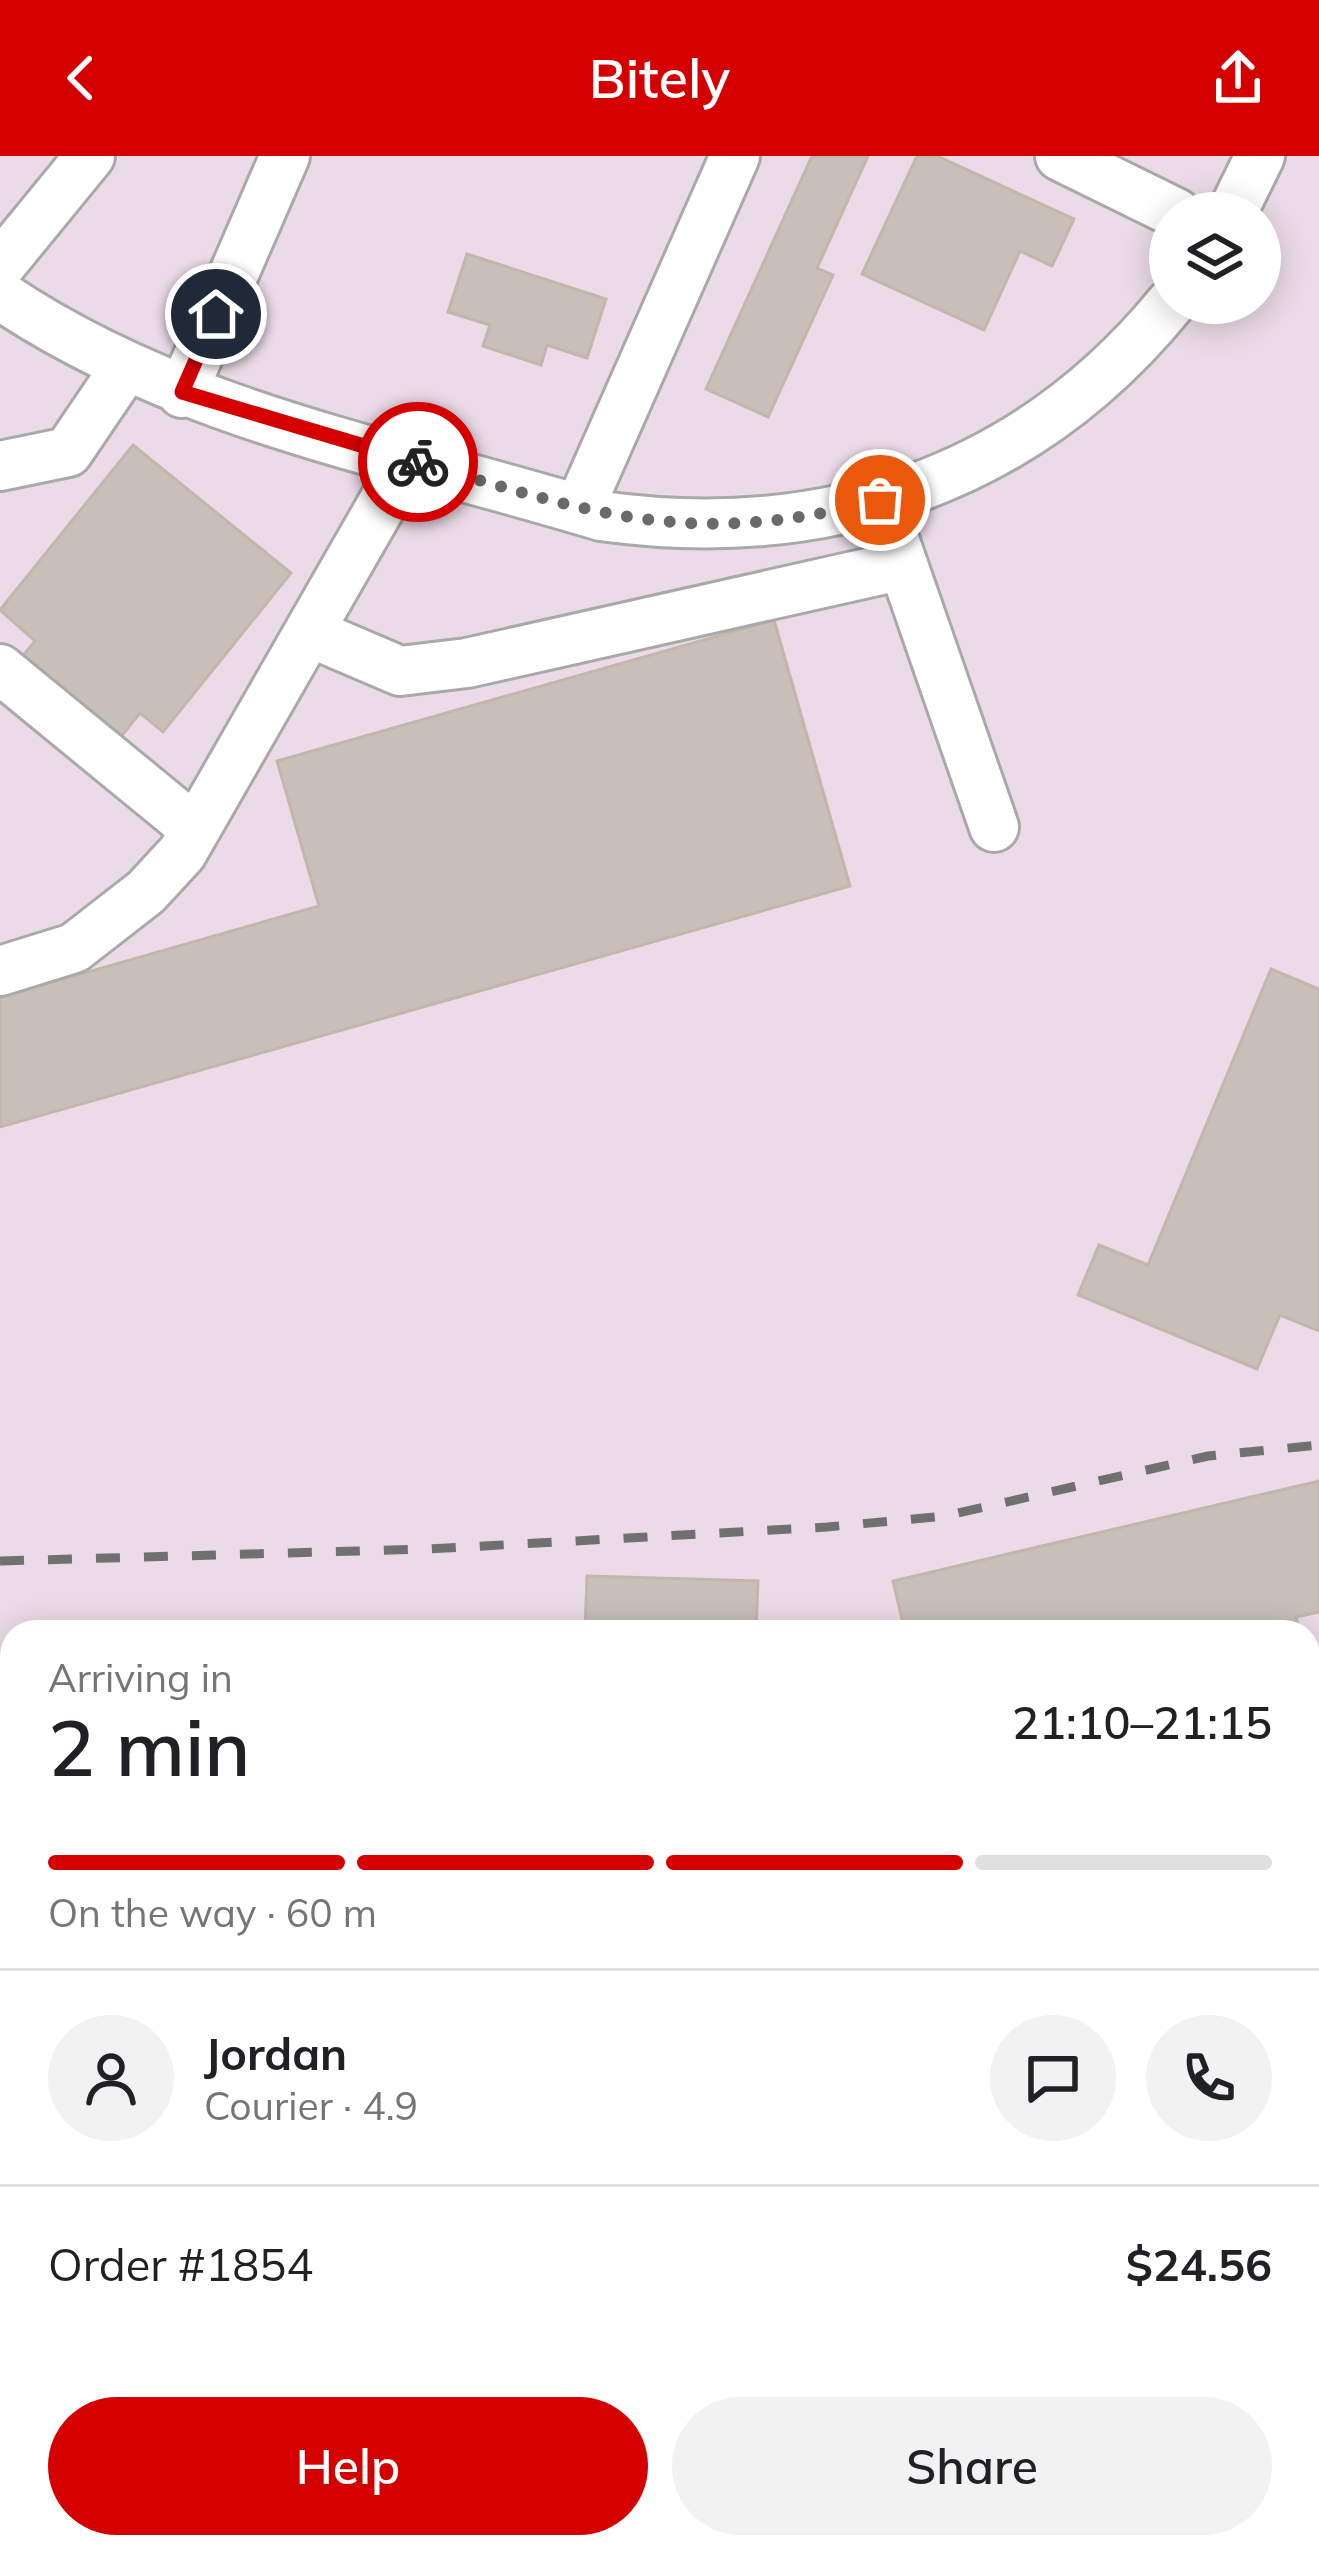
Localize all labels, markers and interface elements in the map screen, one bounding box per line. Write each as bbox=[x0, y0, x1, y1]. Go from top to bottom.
text: Bitely bbox=[589, 44, 730, 112]
icon: back bbox=[48, 45, 114, 111]
icon: share bbox=[1205, 45, 1271, 111]
map controls bbox=[1149, 192, 1281, 324]
button: layers bbox=[1149, 192, 1281, 324]
pin bbox=[165, 263, 267, 365]
icon: home bbox=[183, 281, 249, 347]
courier bbox=[358, 402, 478, 522]
icon: bike bbox=[385, 429, 451, 495]
pin bbox=[829, 449, 931, 551]
icon: bag bbox=[847, 467, 913, 533]
text: Arriving in bbox=[48, 1653, 233, 1702]
text: 21:10–21:15 bbox=[1012, 1694, 1272, 1750]
text: 2 min bbox=[48, 1698, 251, 1796]
text: On the way · 60 m bbox=[48, 1888, 377, 1937]
button: person bbox=[48, 2015, 174, 2141]
button: chat bbox=[990, 2015, 1116, 2141]
button: phone bbox=[1146, 2015, 1272, 2141]
text: Jordan bbox=[204, 2025, 347, 2081]
text: Courier · 4.9 bbox=[204, 2081, 418, 2130]
text: Order #1854 bbox=[48, 2236, 313, 2292]
text: $24.56 bbox=[1126, 2236, 1272, 2292]
button: Help bbox=[48, 2397, 648, 2535]
button: Share bbox=[672, 2397, 1272, 2535]

